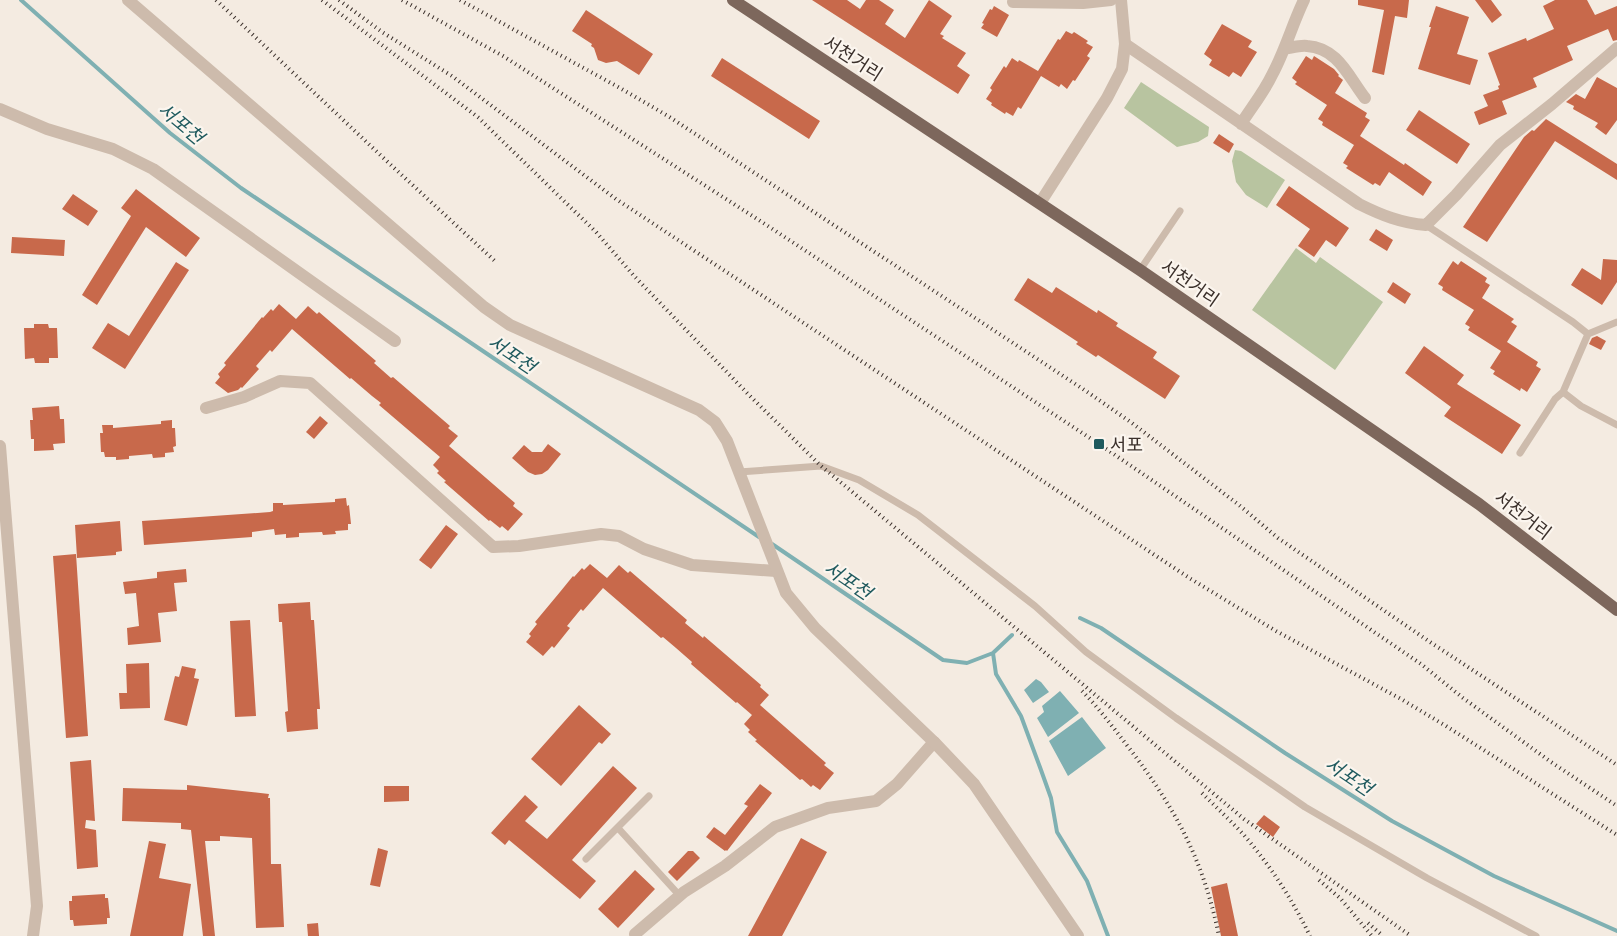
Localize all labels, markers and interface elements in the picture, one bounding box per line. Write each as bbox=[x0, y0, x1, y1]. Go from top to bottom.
street label: 서천거리 bbox=[819, 30, 887, 86]
water label: 서포천 bbox=[153, 97, 210, 150]
street label: 서천거리 bbox=[1156, 255, 1224, 311]
water label: 서포천 bbox=[484, 329, 542, 379]
place label: 서포 bbox=[1110, 433, 1143, 456]
marker: 서포 bbox=[1092, 437, 1106, 451]
street label: 서천거리 bbox=[1490, 486, 1556, 544]
water label: 서포천 bbox=[820, 555, 878, 605]
water label: 서포천 bbox=[1321, 751, 1379, 801]

